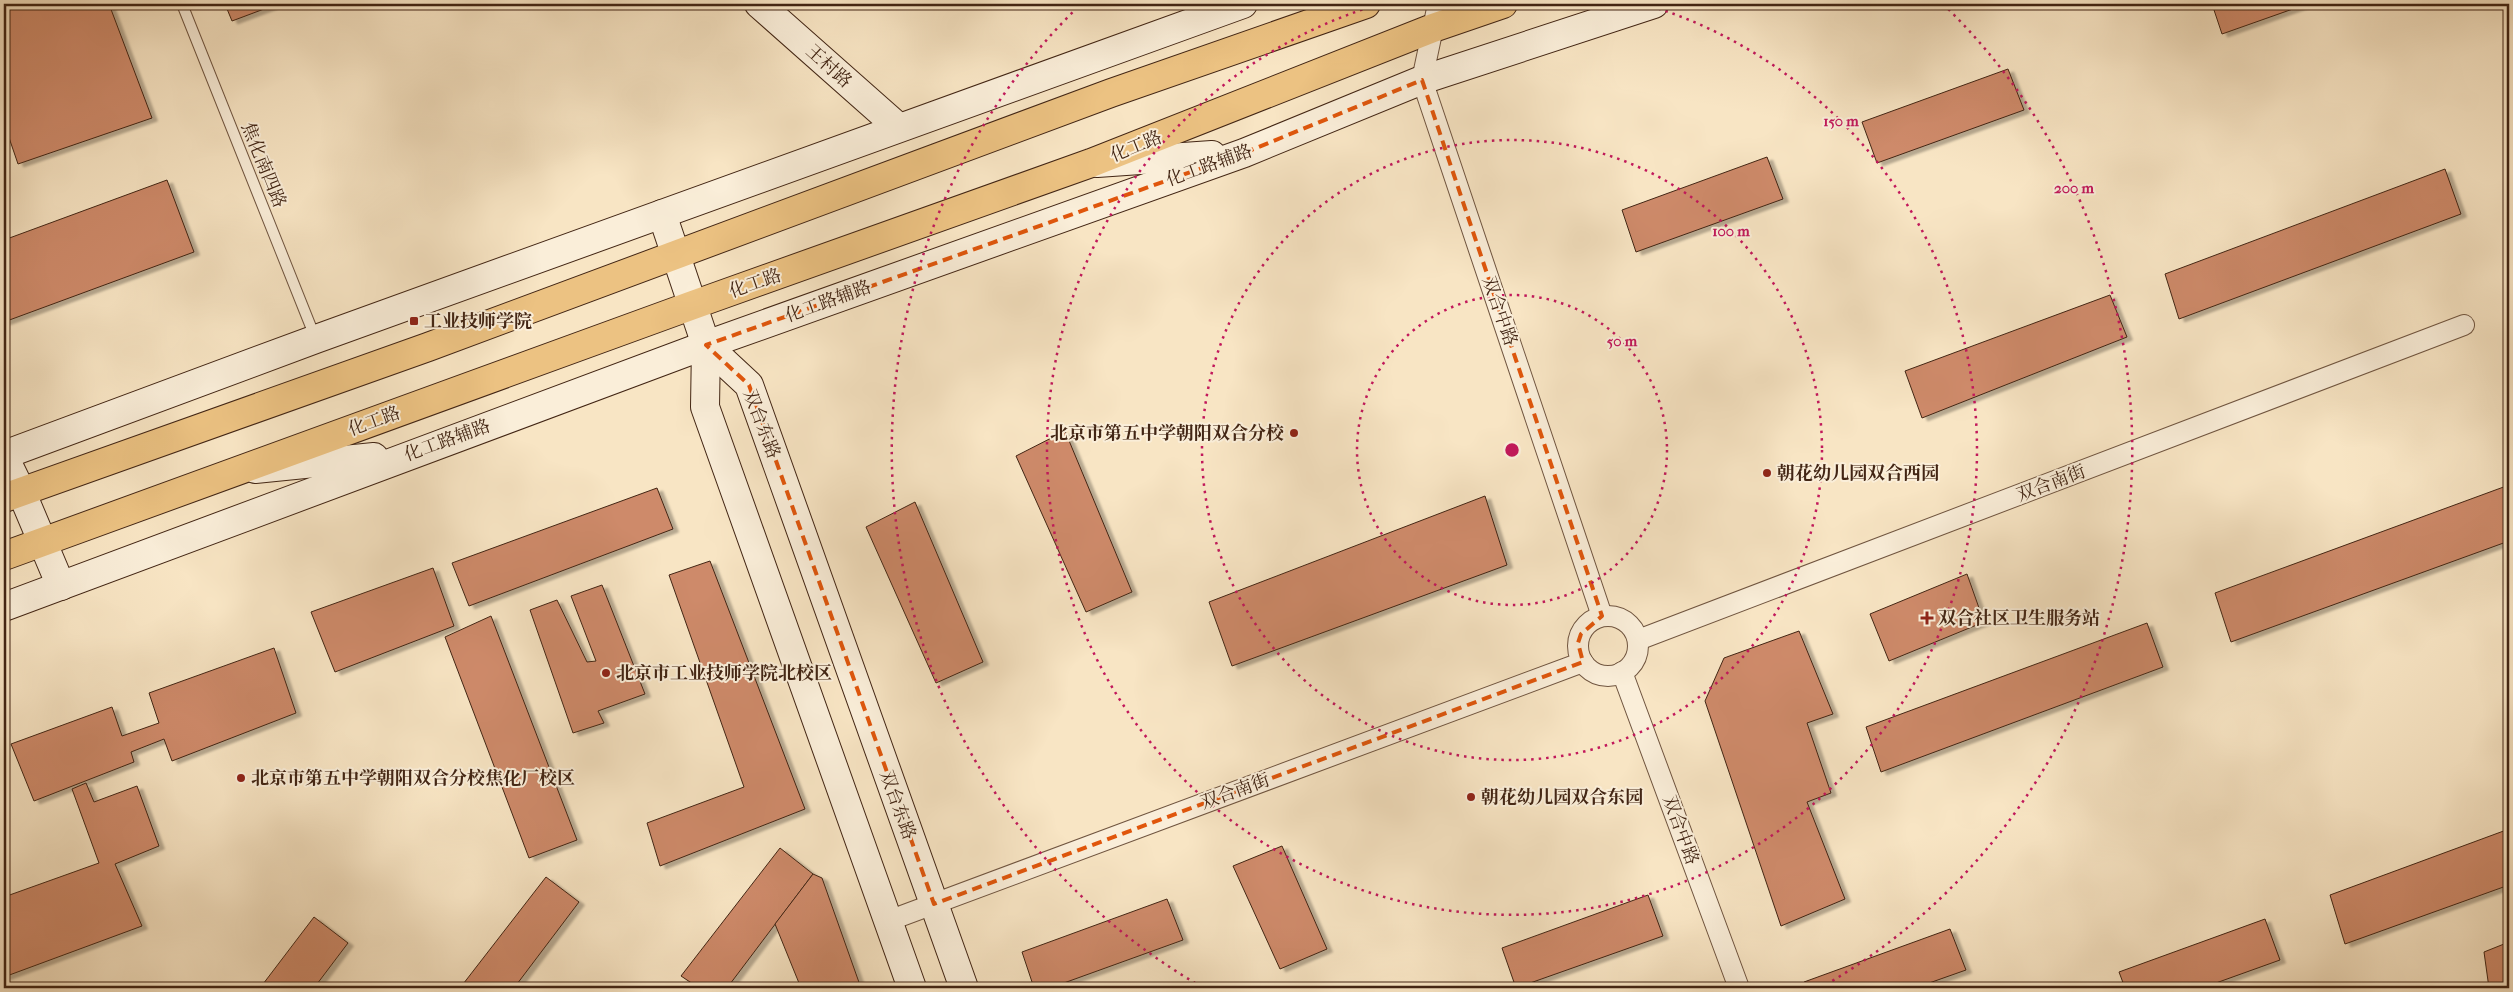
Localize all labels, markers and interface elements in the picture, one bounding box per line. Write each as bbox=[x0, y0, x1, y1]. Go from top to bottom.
street label: 王村路 bbox=[802, 41, 856, 92]
text: 150 m bbox=[1823, 112, 1859, 130]
street label: 焦化南四路 bbox=[237, 120, 290, 211]
street label: 化工路 bbox=[1107, 127, 1165, 166]
street label: 化工路辅路 bbox=[1163, 140, 1255, 191]
text: 200 m bbox=[2054, 179, 2094, 197]
text: 100 m bbox=[1712, 222, 1750, 240]
street label: 化工路 bbox=[726, 265, 784, 302]
street label: 双合中路 bbox=[1478, 274, 1521, 349]
street label: 化工路辅路 bbox=[782, 276, 874, 327]
place label: 工业技师学院 bbox=[424, 311, 532, 332]
marker: 工业技师学院 bbox=[408, 315, 420, 327]
text: 50 m bbox=[1607, 332, 1638, 350]
street label: 双台东路 bbox=[739, 387, 784, 462]
street label: 化工路 bbox=[345, 402, 403, 441]
street label: 化工路辅路 bbox=[401, 415, 493, 466]
place label: 北京市第五中学朝阳双合分校 bbox=[1050, 423, 1284, 444]
marker: 北京市第五中学朝阳双合分校 bbox=[1288, 427, 1300, 439]
centre of rings bbox=[1503, 441, 1521, 459]
street label: 双合南街 bbox=[2014, 461, 2089, 506]
place label: 朝花幼儿园双合西园 bbox=[1777, 463, 1939, 484]
marker: 朝花幼儿园双合西园 bbox=[1761, 467, 1773, 479]
place label: 双合社区卫生服务站 bbox=[1938, 608, 2100, 629]
marker: 双合社区卫生服务站 bbox=[1920, 611, 1934, 625]
place label: 北京市工业技师学院北校区 bbox=[616, 663, 832, 684]
marker: 北京市工业技师学院北校区 bbox=[600, 667, 612, 679]
place label: 北京市第五中学朝阳双合分校焦化厂校区 bbox=[251, 768, 575, 789]
street label: 双台东路 bbox=[875, 768, 920, 843]
street label: 双合南街 bbox=[1198, 769, 1273, 814]
marker: 北京市第五中学朝阳双合分校焦化厂校区 bbox=[235, 772, 247, 784]
place label: 朝花幼儿园双合东园 bbox=[1481, 787, 1643, 808]
marker: 朝花幼儿园双合东园 bbox=[1465, 791, 1477, 803]
street label: 双合中路 bbox=[1658, 793, 1703, 868]

